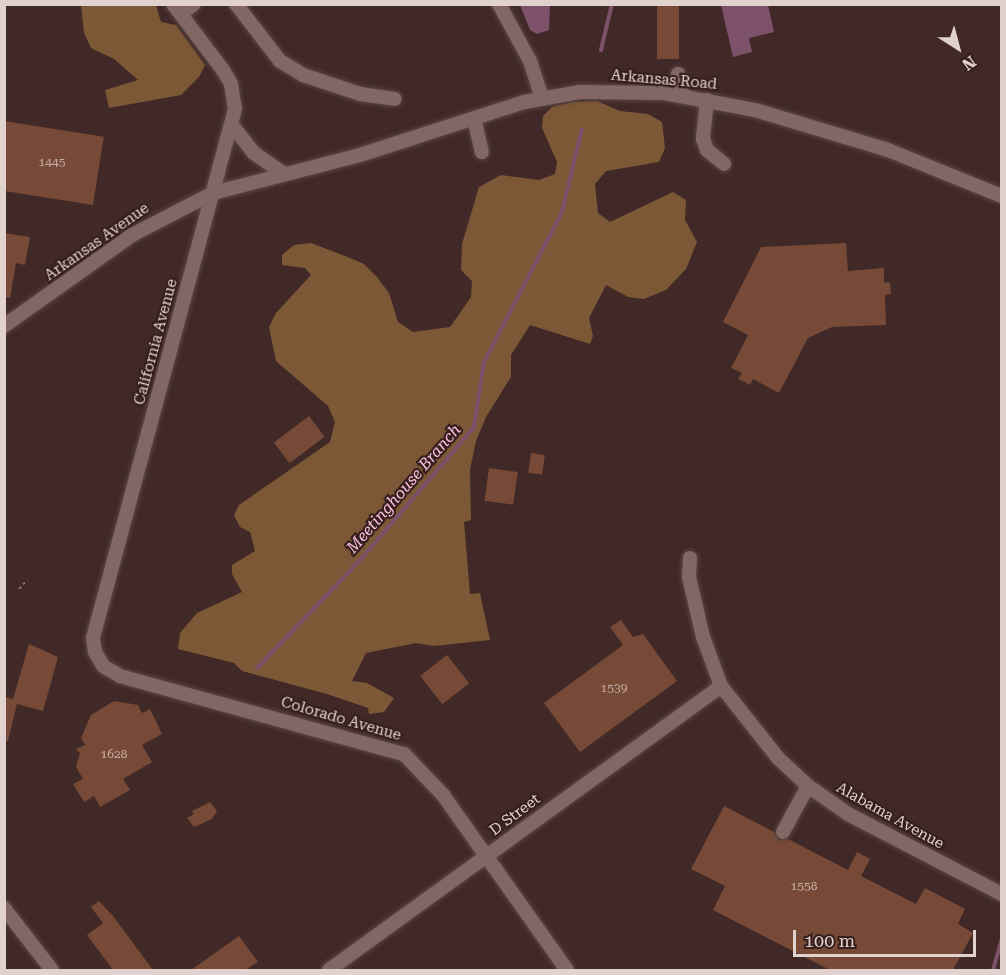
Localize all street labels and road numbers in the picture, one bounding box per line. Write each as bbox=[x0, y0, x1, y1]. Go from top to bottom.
street label: Arkansas Road bbox=[610, 66, 718, 94]
street label: Arkansas Avenue bbox=[41, 199, 153, 285]
street label: California Avenue bbox=[131, 277, 181, 407]
street label: Colorado Avenue bbox=[279, 693, 403, 745]
street label: Alabama Avenue bbox=[833, 779, 947, 853]
street label: D Street bbox=[486, 790, 544, 840]

